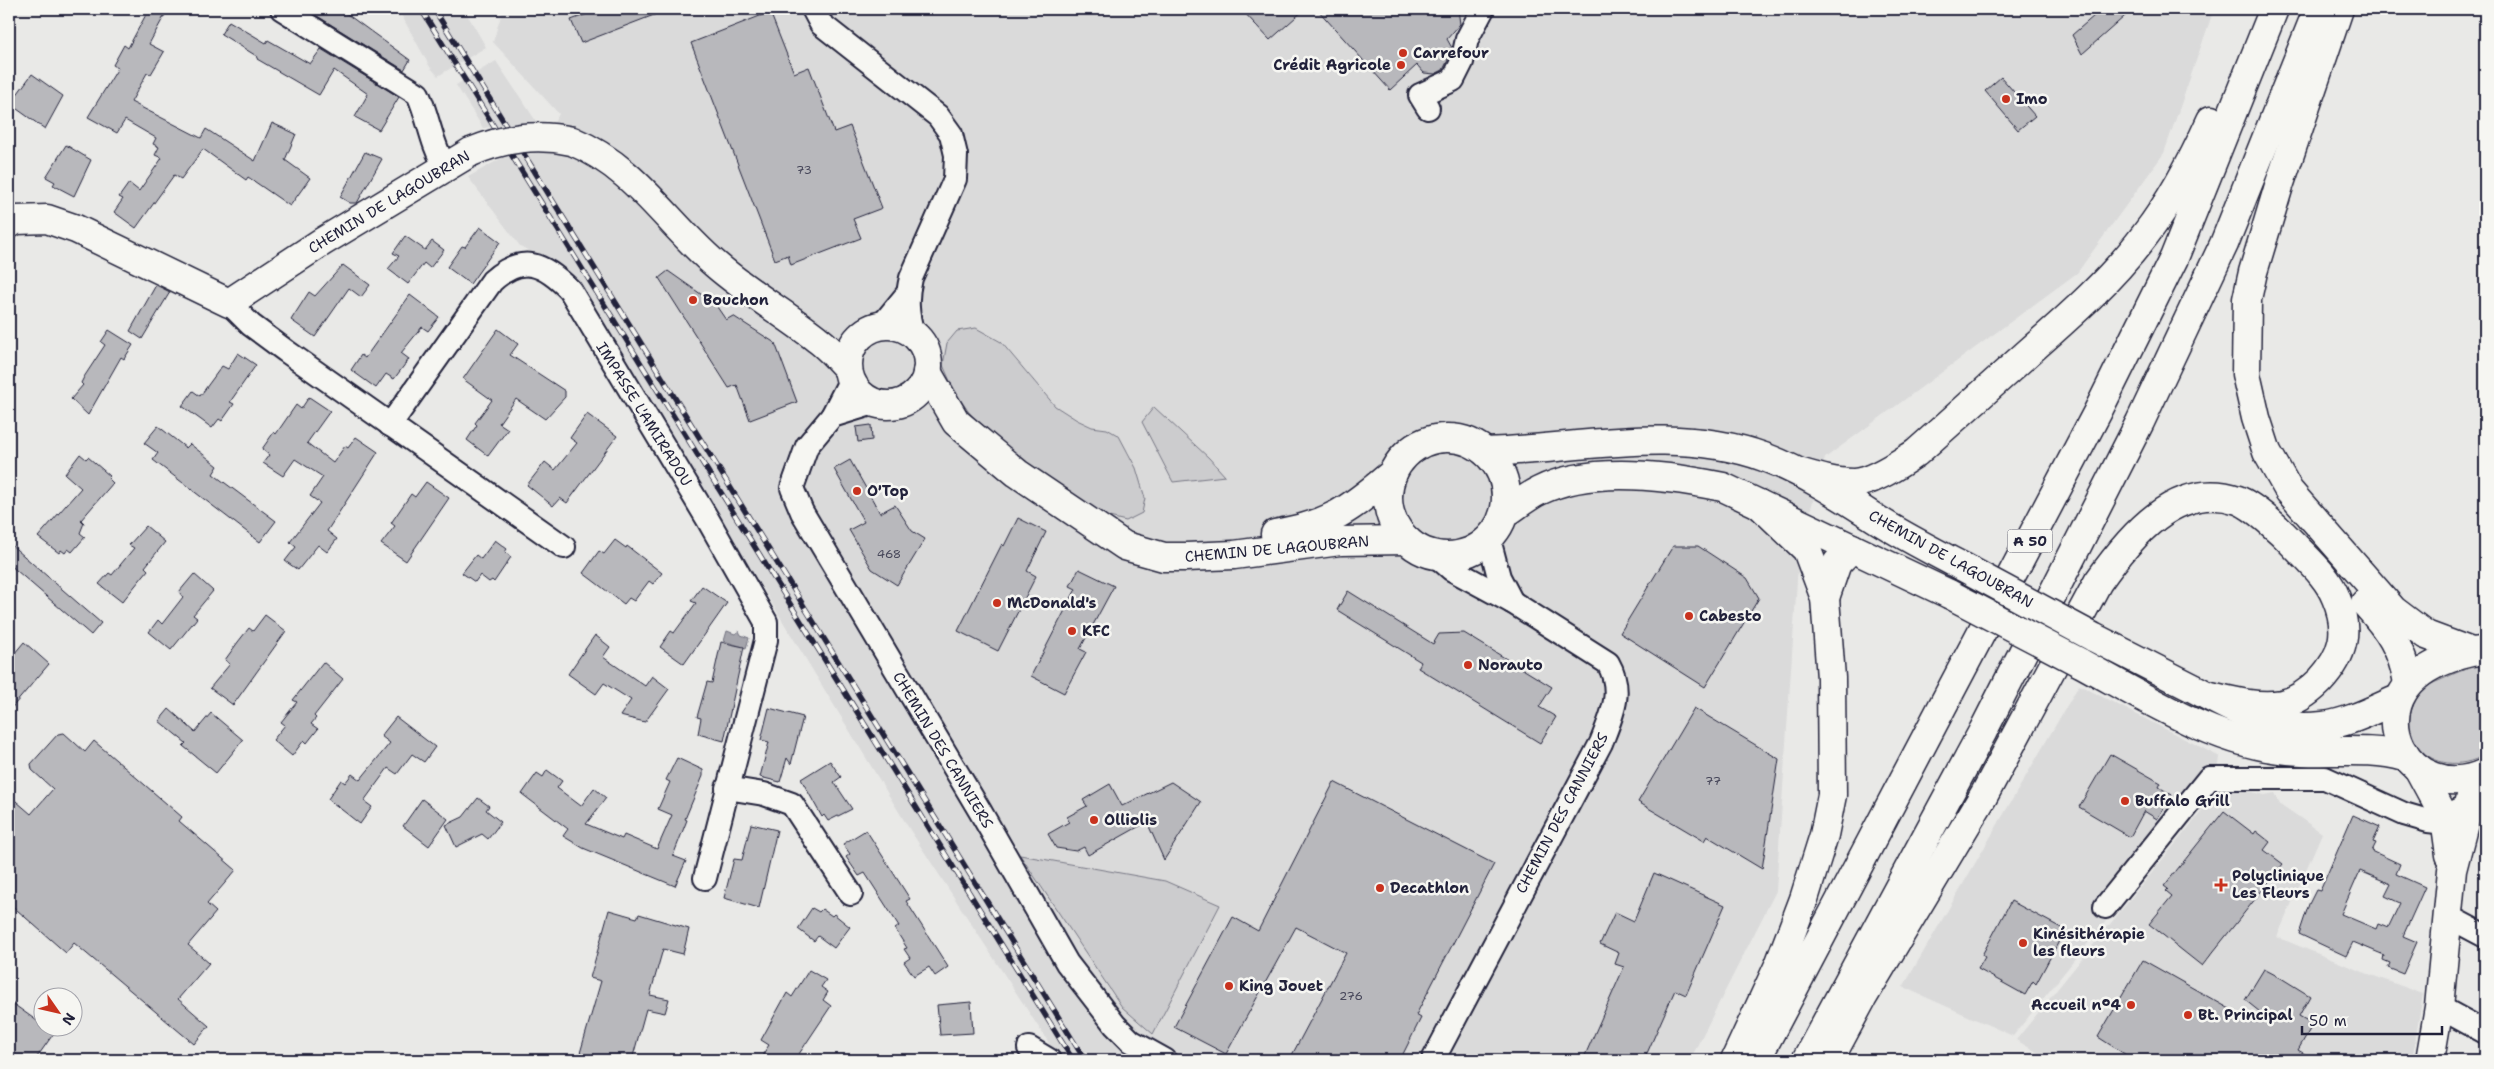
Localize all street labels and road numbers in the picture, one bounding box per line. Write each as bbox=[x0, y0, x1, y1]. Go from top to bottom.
street label: CHEMIN DE LAGOUBRAN bbox=[304, 146, 474, 258]
street label: IMPASSE L'AMIRADOU bbox=[591, 338, 697, 490]
street label: CHEMIN DE LAGOUBRAN bbox=[1865, 505, 2037, 613]
road number: A 50 bbox=[2008, 530, 2052, 552]
street label: CHEMIN DE LAGOUBRAN bbox=[1184, 531, 1370, 567]
street label: CHEMIN DES CANNIERS bbox=[888, 668, 998, 832]
street label: CHEMIN DES CANNIERS bbox=[1511, 729, 1613, 897]

